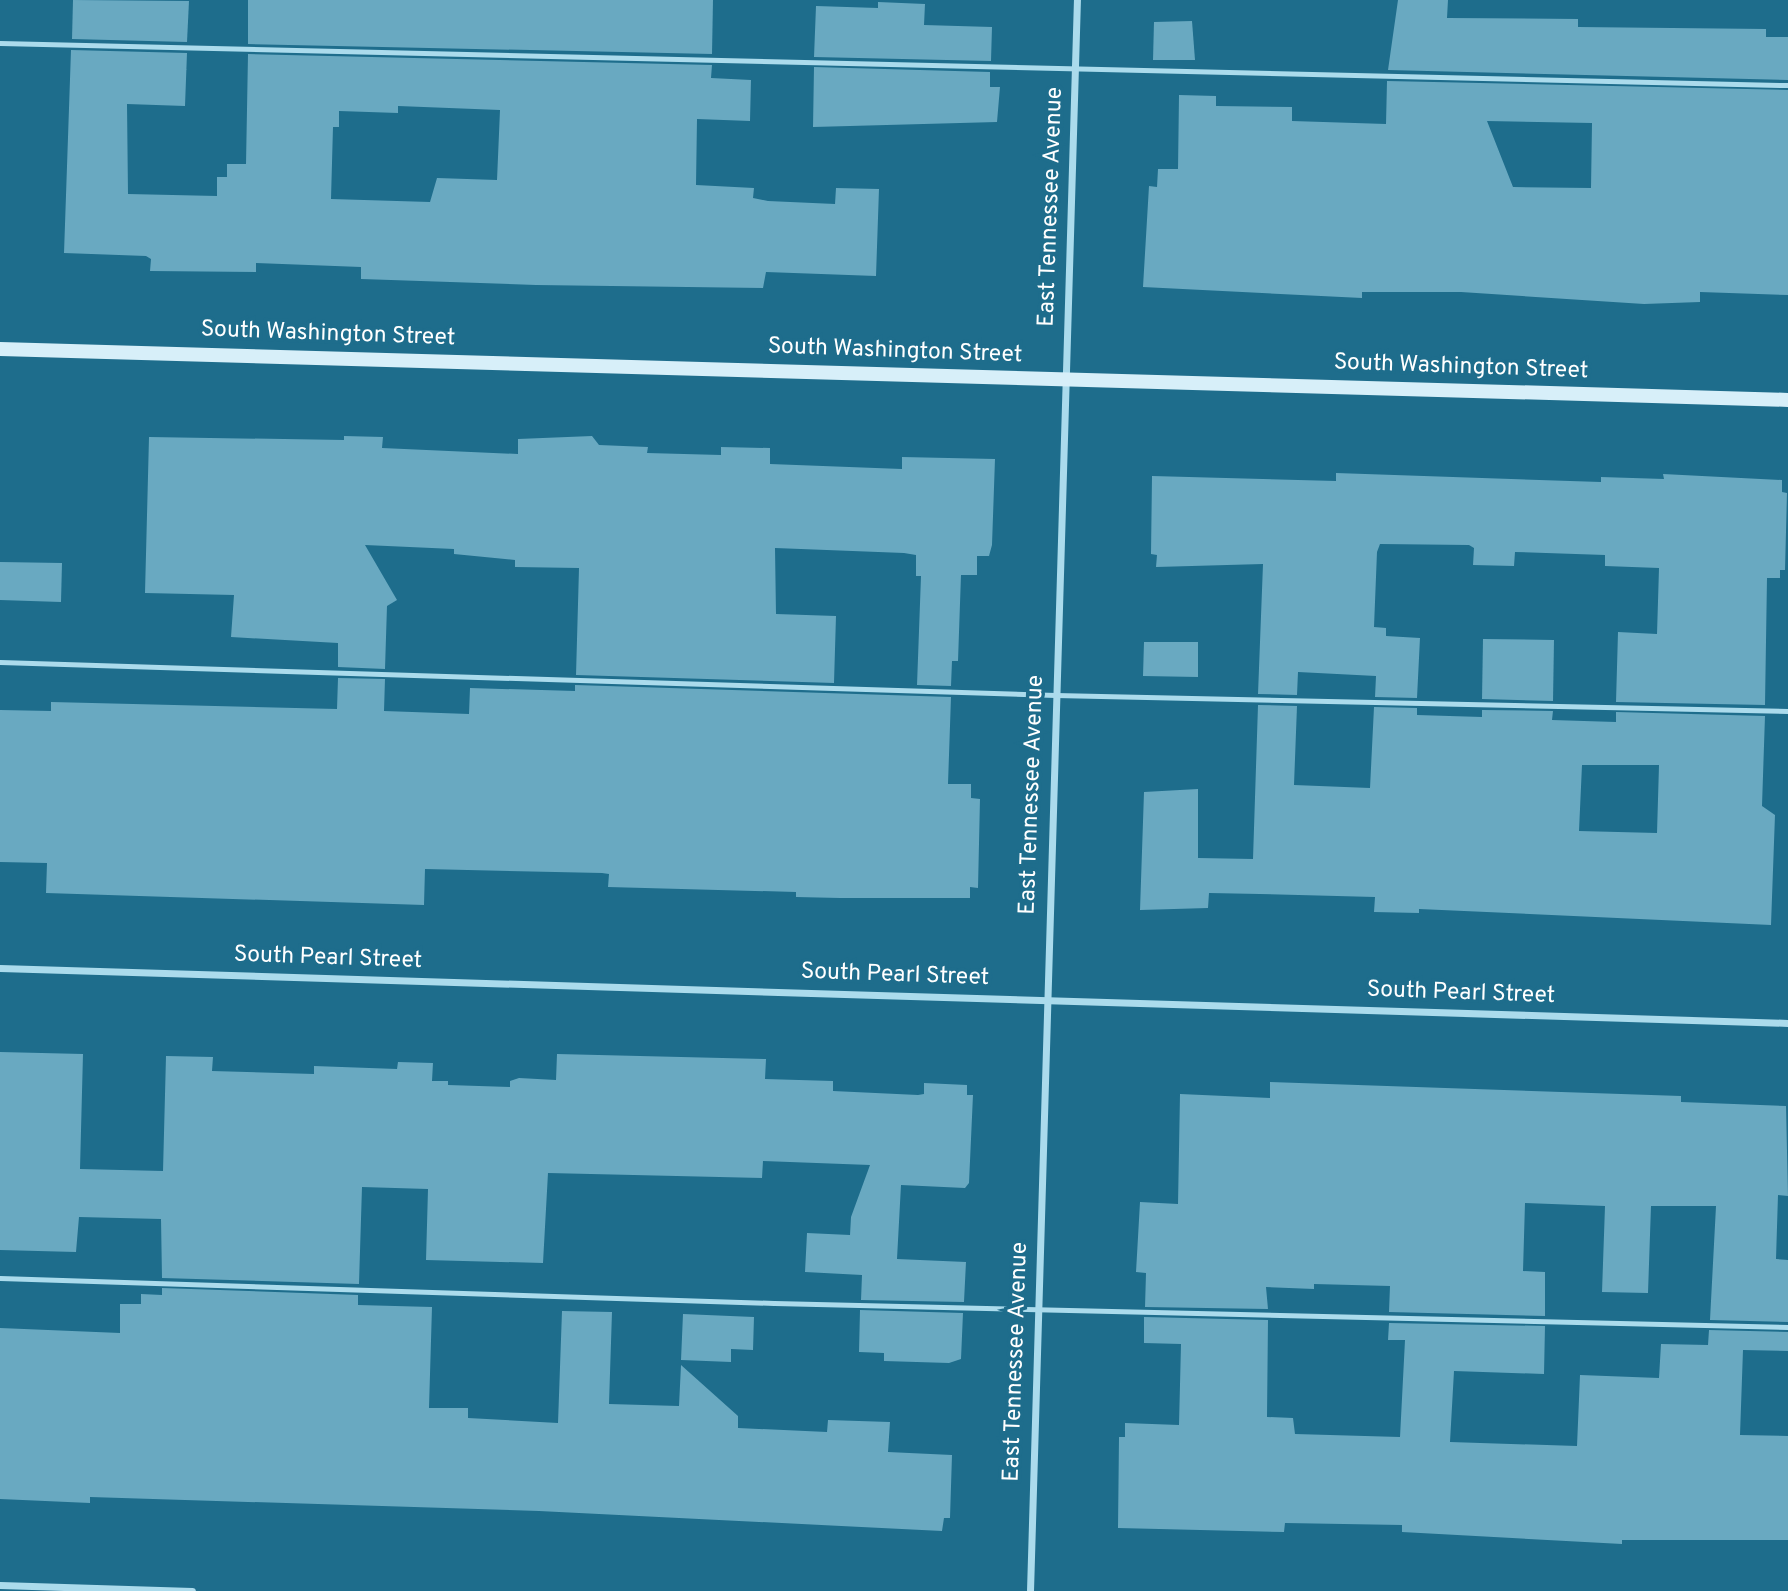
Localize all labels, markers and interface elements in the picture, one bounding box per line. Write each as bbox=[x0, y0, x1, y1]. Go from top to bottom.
street label: East Tennessee Avenue bbox=[1034, 86, 1070, 328]
street label: South Washington Street bbox=[200, 317, 456, 353]
street label: South Washington Street bbox=[767, 334, 1023, 370]
street label: South Washington Street bbox=[1333, 350, 1589, 386]
street label: East Tennessee Avenue bbox=[1015, 674, 1051, 916]
street label: South Pearl Street bbox=[233, 942, 423, 976]
street label: South Pearl Street bbox=[800, 959, 990, 993]
street label: South Pearl Street bbox=[1366, 977, 1556, 1011]
street label: East Tennessee Avenue bbox=[999, 1241, 1035, 1483]

